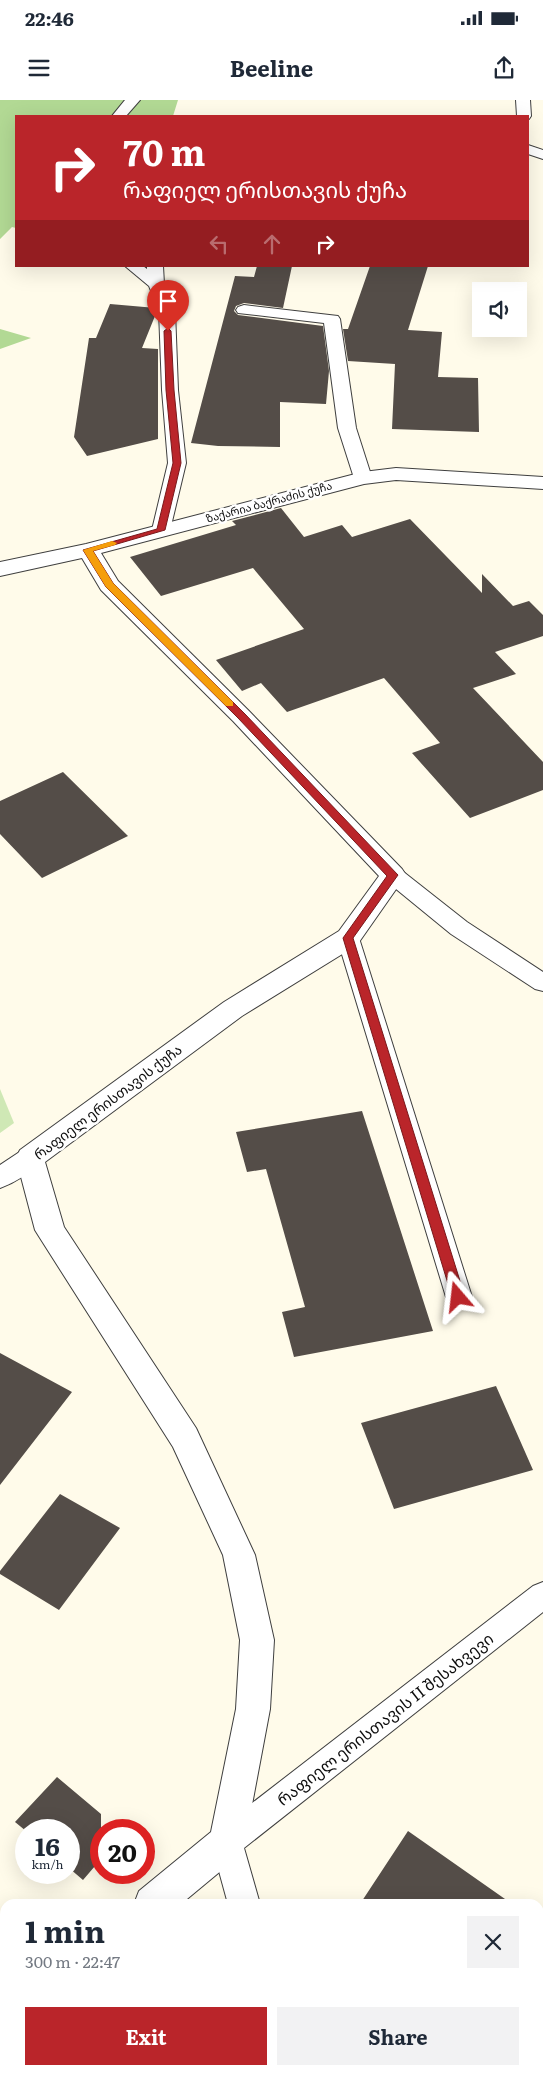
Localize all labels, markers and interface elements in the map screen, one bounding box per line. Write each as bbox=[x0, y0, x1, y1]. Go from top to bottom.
text: 22:46 bbox=[25, 4, 74, 32]
text: Beeline bbox=[230, 51, 313, 84]
icon: menu bbox=[25, 54, 53, 82]
icon: share bbox=[490, 54, 518, 82]
text: 70 m bbox=[123, 125, 205, 177]
icon: right bbox=[40, 135, 105, 200]
text: რაფიელ ერისთავის ქუჩა bbox=[123, 172, 407, 205]
icon: left bbox=[205, 230, 233, 258]
icon: ahead bbox=[258, 230, 286, 258]
icon: right bbox=[311, 230, 339, 258]
pin bbox=[147, 280, 189, 331]
map controls bbox=[472, 282, 527, 337]
button: sound bbox=[472, 282, 527, 337]
icon: arrive bbox=[154, 287, 182, 315]
street label: ზაქარია ბაქრაძის ქუჩა bbox=[204, 477, 334, 526]
street label: რაფიელ ერისთავის ქუჩა bbox=[29, 1039, 186, 1164]
position arrow bbox=[431, 1270, 483, 1322]
street label: რაფიელ ერისთავის II შესახვევი bbox=[271, 1626, 498, 1811]
speed limit sign: 20 bbox=[90, 1819, 155, 1884]
text: 16 bbox=[35, 1827, 60, 1864]
text: km/h bbox=[32, 1855, 63, 1873]
text: 1 min bbox=[25, 1908, 105, 1952]
button: close bbox=[467, 1916, 519, 1968]
text: 300 m · 22:47 bbox=[25, 1949, 120, 1973]
button: Exit bbox=[25, 2007, 267, 2065]
button: Share bbox=[277, 2007, 519, 2065]

